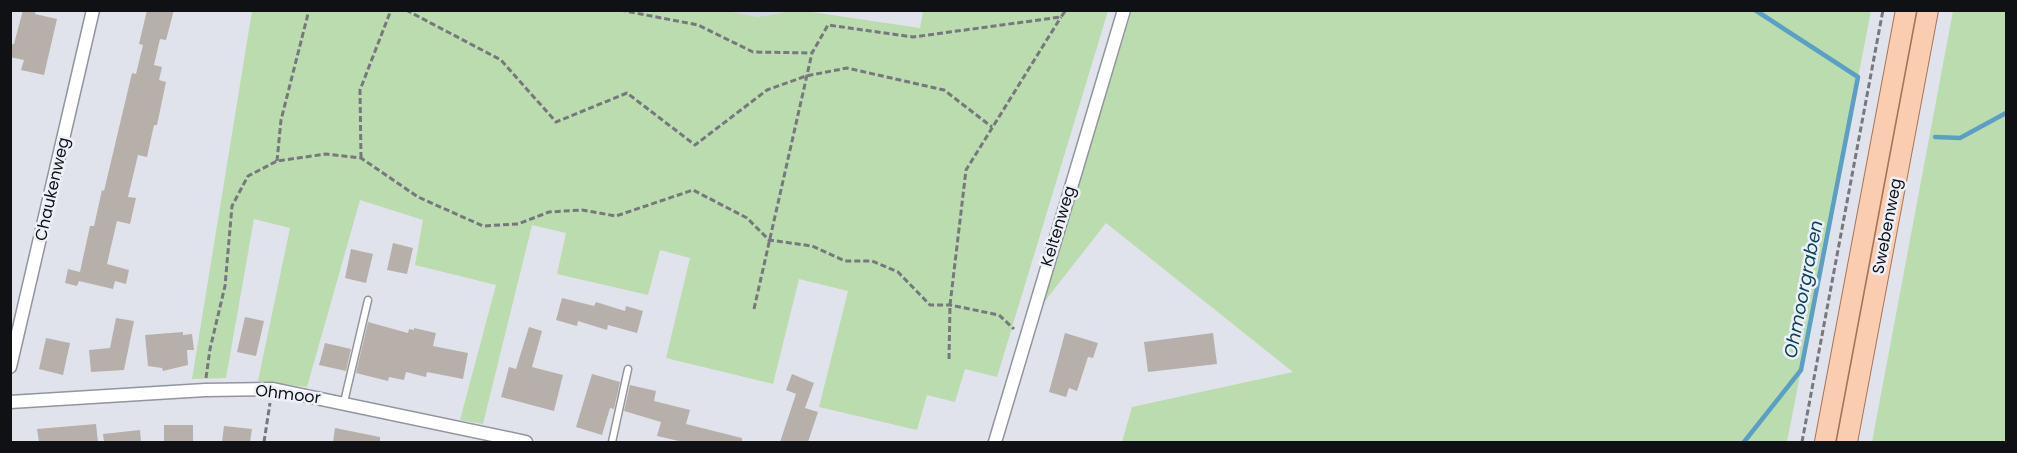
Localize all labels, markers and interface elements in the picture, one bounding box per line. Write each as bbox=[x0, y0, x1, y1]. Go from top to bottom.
street label: Chaukenweg bbox=[29, 135, 75, 243]
street label: Swebenweg bbox=[1866, 176, 1908, 276]
street label: Keltenweg bbox=[1035, 183, 1081, 269]
water label: Ohmoorgraben bbox=[1777, 218, 1829, 360]
street label: Ohmoor bbox=[254, 379, 322, 409]

